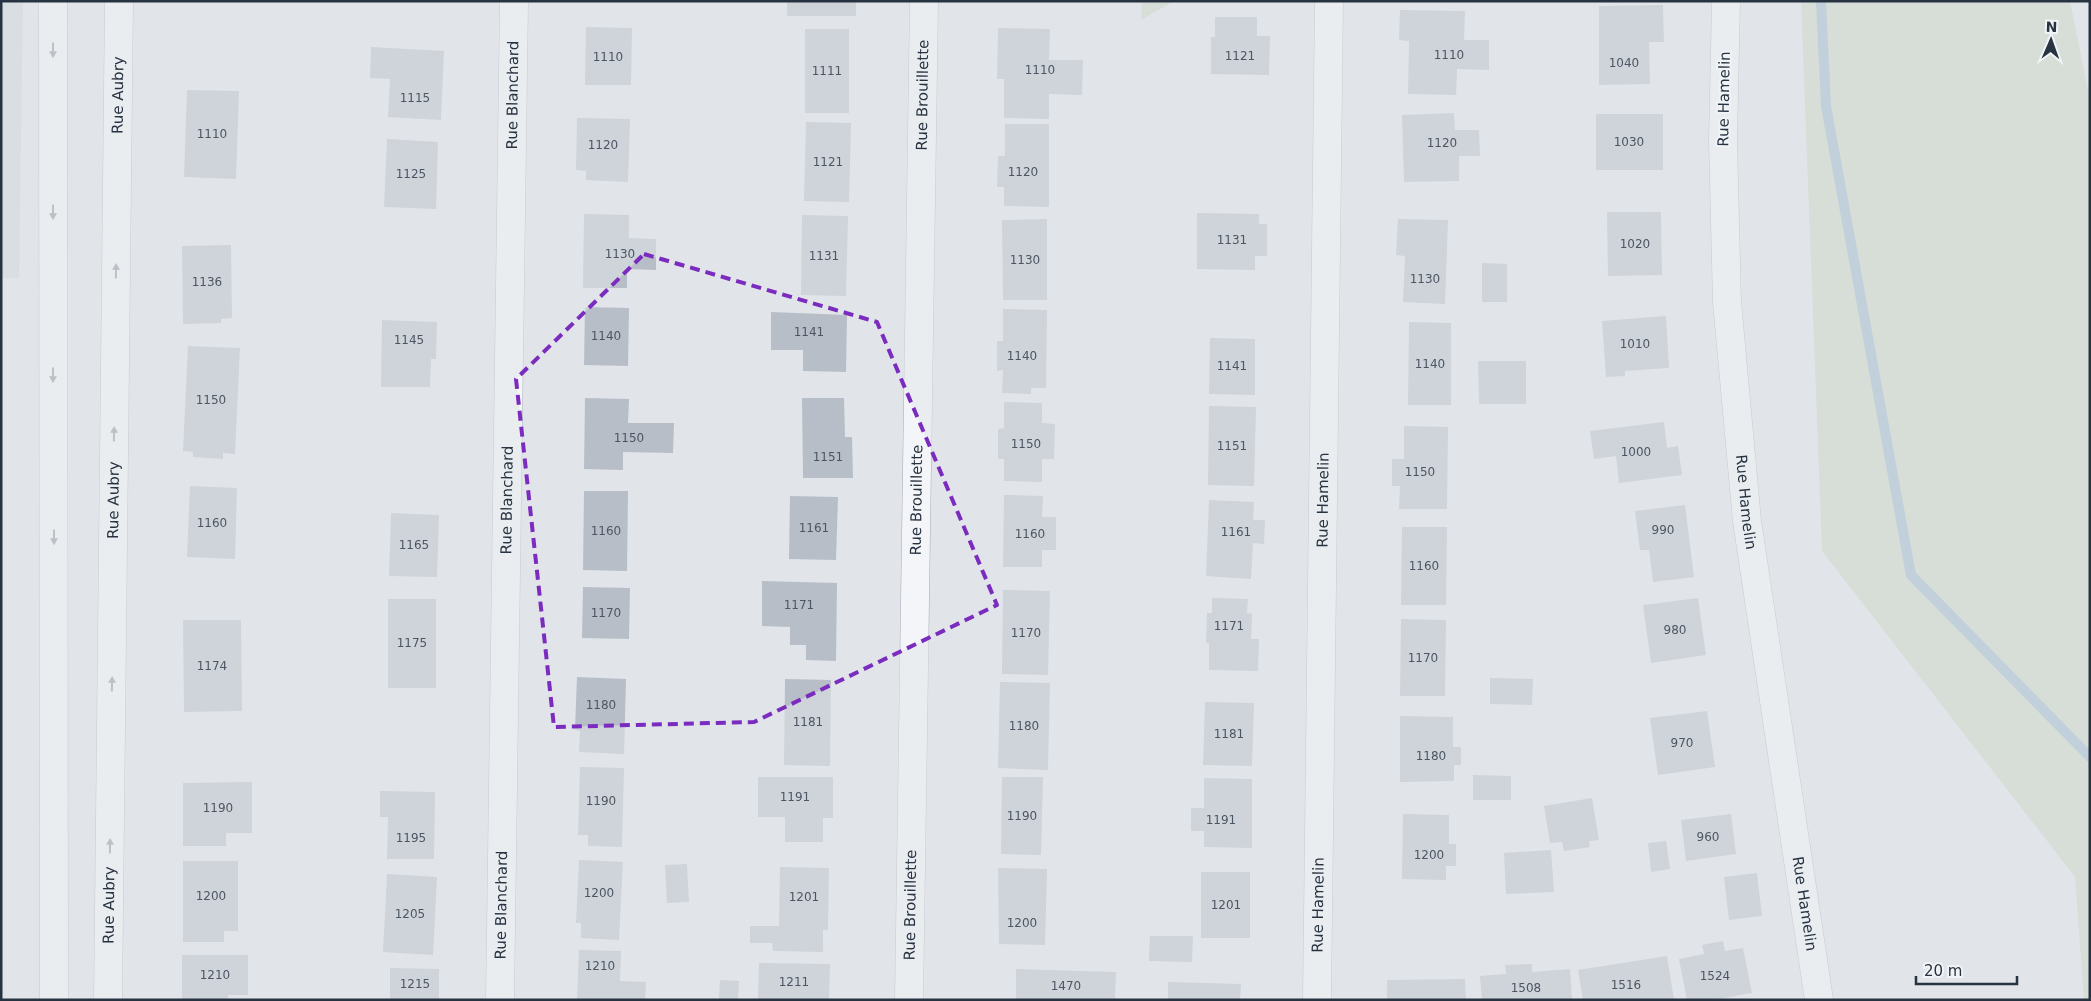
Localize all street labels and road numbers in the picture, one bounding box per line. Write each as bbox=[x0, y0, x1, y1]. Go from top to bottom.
street label: Rue Brouillette bbox=[913, 40, 932, 151]
street label: Rue Blanchard bbox=[503, 41, 522, 150]
street label: Rue Hamelin bbox=[1714, 51, 1734, 147]
street label: Rue Aubry bbox=[109, 56, 127, 134]
street label: Rue Brouillette bbox=[907, 444, 926, 556]
street label: Rue Blanchard bbox=[497, 445, 517, 555]
street label: Rue Hamelin bbox=[1313, 452, 1333, 548]
street label: Rue Hamelin bbox=[1732, 454, 1760, 551]
street label: Rue Aubry bbox=[104, 461, 123, 539]
street label: Rue Brouillette bbox=[901, 849, 920, 961]
street label: Rue Blanchard bbox=[492, 850, 511, 960]
street label: Rue Hamelin bbox=[1789, 855, 1821, 952]
street label: Rue Hamelin bbox=[1309, 857, 1328, 953]
street label: Rue Aubry bbox=[100, 866, 118, 944]

